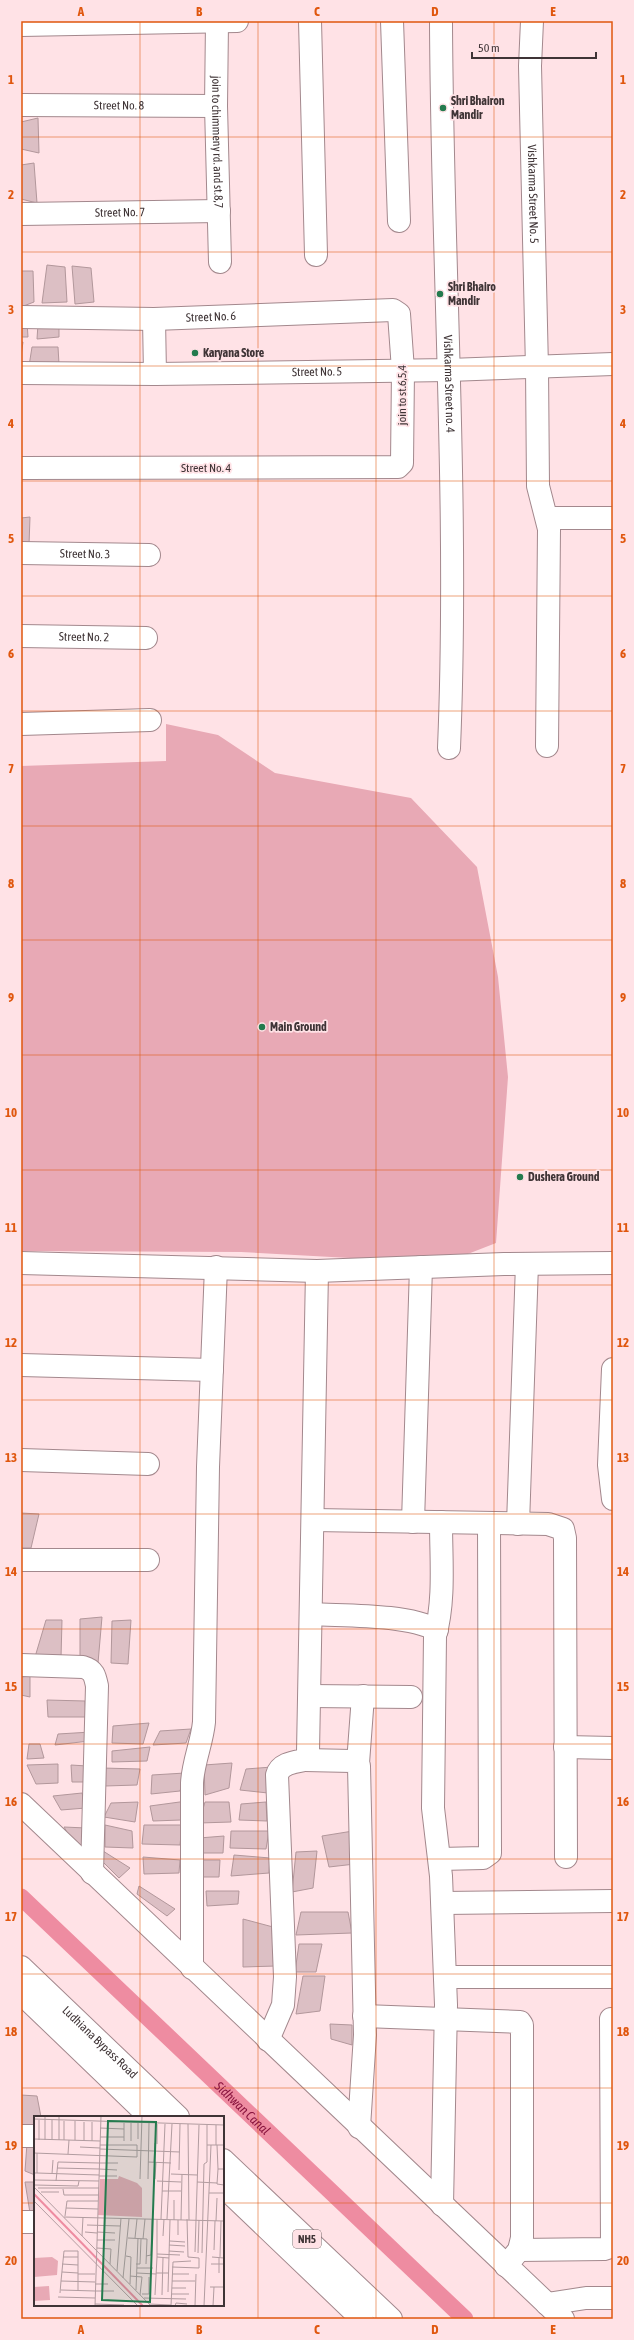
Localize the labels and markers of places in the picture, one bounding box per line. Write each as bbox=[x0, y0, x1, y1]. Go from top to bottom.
place label: Shri Bhairon Mandir bbox=[451, 94, 505, 122]
marker: Shri Bhairon Mandir bbox=[438, 103, 448, 113]
place label: Shri Bhairo Mandir bbox=[448, 280, 496, 308]
marker: Shri Bhairo Mandir bbox=[435, 289, 445, 299]
place label: Karyana Store bbox=[203, 346, 265, 360]
marker: Karyana Store bbox=[190, 348, 200, 358]
place label: Main Ground bbox=[270, 1020, 327, 1034]
marker: Main Ground bbox=[257, 1022, 267, 1032]
place label: Dushera Ground bbox=[528, 1170, 600, 1184]
marker: Dushera Ground bbox=[515, 1172, 525, 1182]

